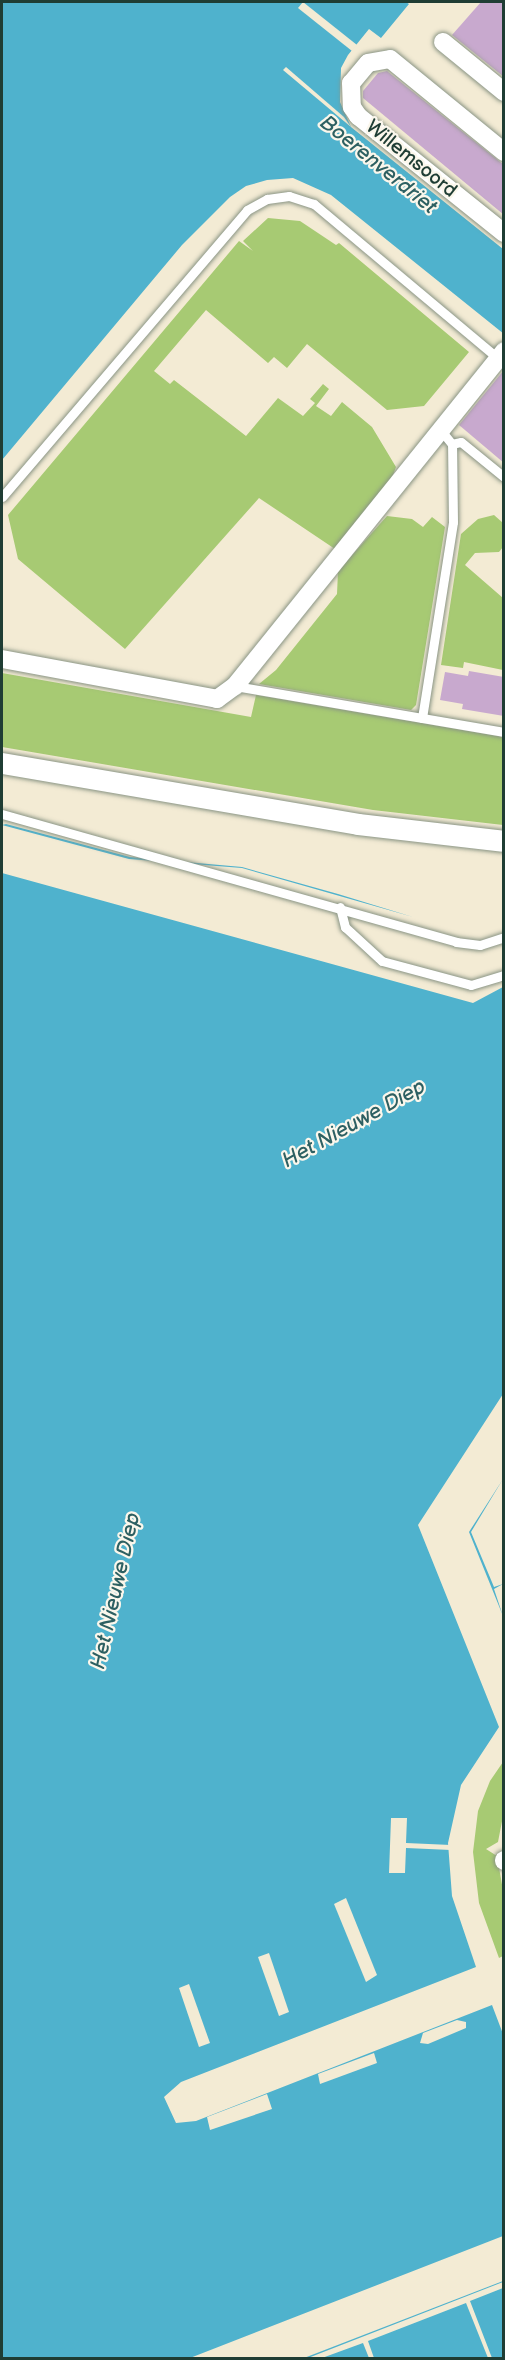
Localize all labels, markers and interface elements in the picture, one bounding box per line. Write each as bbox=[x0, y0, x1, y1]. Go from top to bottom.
water label: Boerenverdriet bbox=[315, 110, 441, 220]
street label: Willemsoord bbox=[361, 115, 461, 203]
water label: Het Nieuwe Diep bbox=[278, 1074, 430, 1174]
water label: Het Nieuwe Diep bbox=[86, 1510, 146, 1672]

